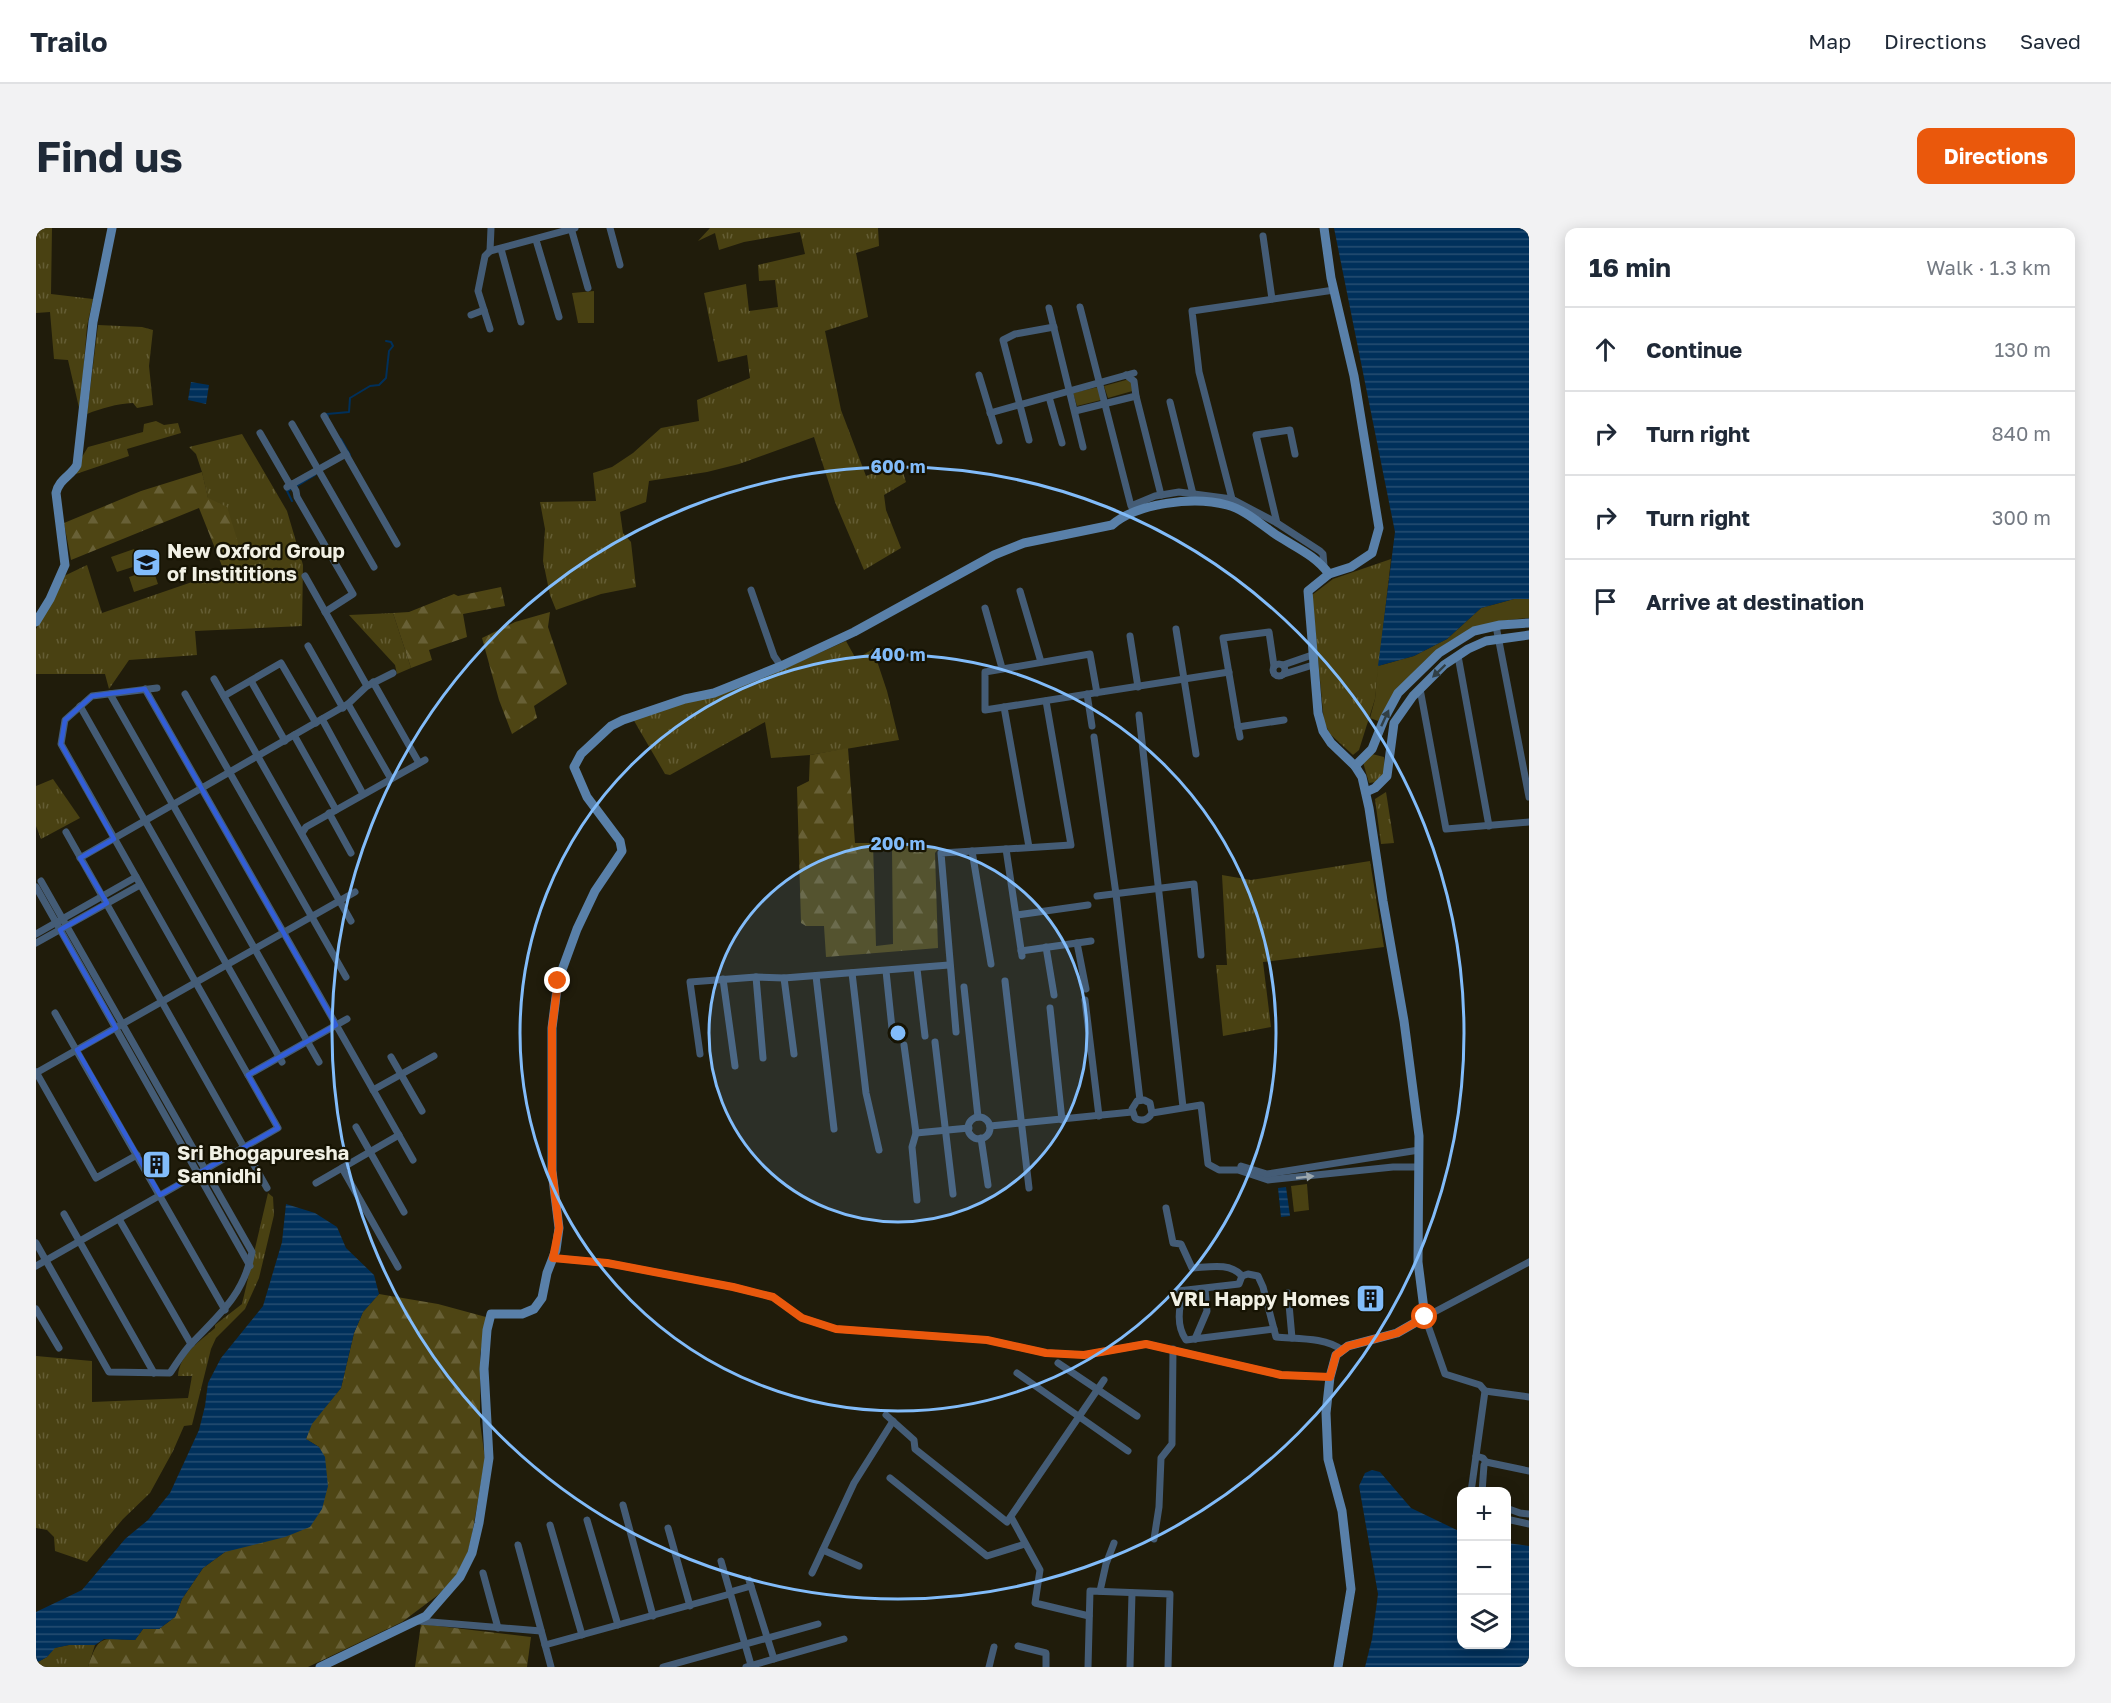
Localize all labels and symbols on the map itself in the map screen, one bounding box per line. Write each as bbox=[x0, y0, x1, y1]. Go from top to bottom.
text: 600 m bbox=[870, 455, 926, 477]
place label: New Oxford Group of Instititions bbox=[167, 538, 345, 585]
school or university icon: New Oxford Group of Instititions bbox=[130, 546, 162, 578]
text: 400 m bbox=[871, 643, 925, 665]
one-way arrow bbox=[1432, 664, 1446, 678]
one-way arrow bbox=[1380, 709, 1389, 726]
text: 200 m bbox=[871, 832, 925, 854]
route end bbox=[544, 967, 570, 993]
centre of rings bbox=[888, 1023, 908, 1043]
place label: Sri Bhogapuresha Sannidhi bbox=[177, 1140, 349, 1187]
building icon: Sri Bhogapuresha Sannidhi bbox=[140, 1148, 172, 1180]
one-way arrow bbox=[1295, 1172, 1314, 1181]
building icon: VRL Happy Homes bbox=[1355, 1282, 1387, 1314]
place label: VRL Happy Homes bbox=[1170, 1286, 1350, 1310]
route start bbox=[1411, 1303, 1437, 1329]

